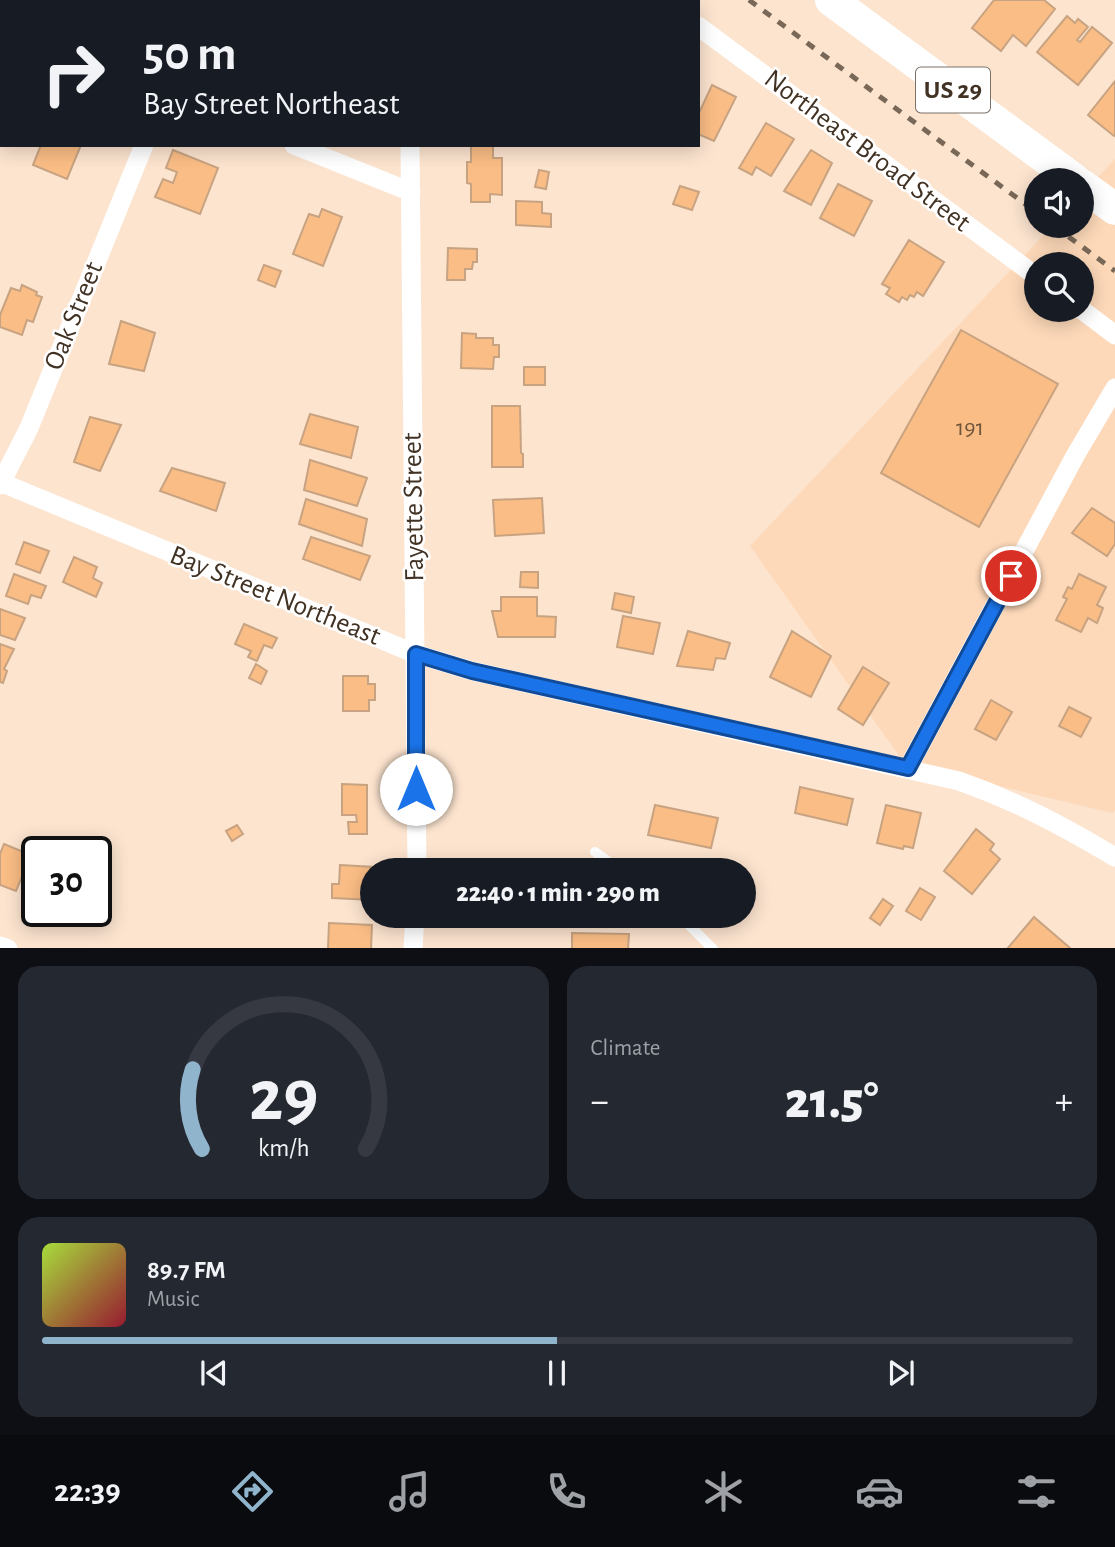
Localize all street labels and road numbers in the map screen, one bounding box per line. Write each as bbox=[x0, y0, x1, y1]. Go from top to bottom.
street label: Northeast Broad Street bbox=[759, 65, 975, 237]
road number: US 29 bbox=[916, 68, 990, 113]
street label: Oak Street bbox=[40, 258, 108, 374]
street label: Fayette Street bbox=[399, 432, 429, 582]
street label: Bay Street Northeast bbox=[166, 541, 384, 651]

